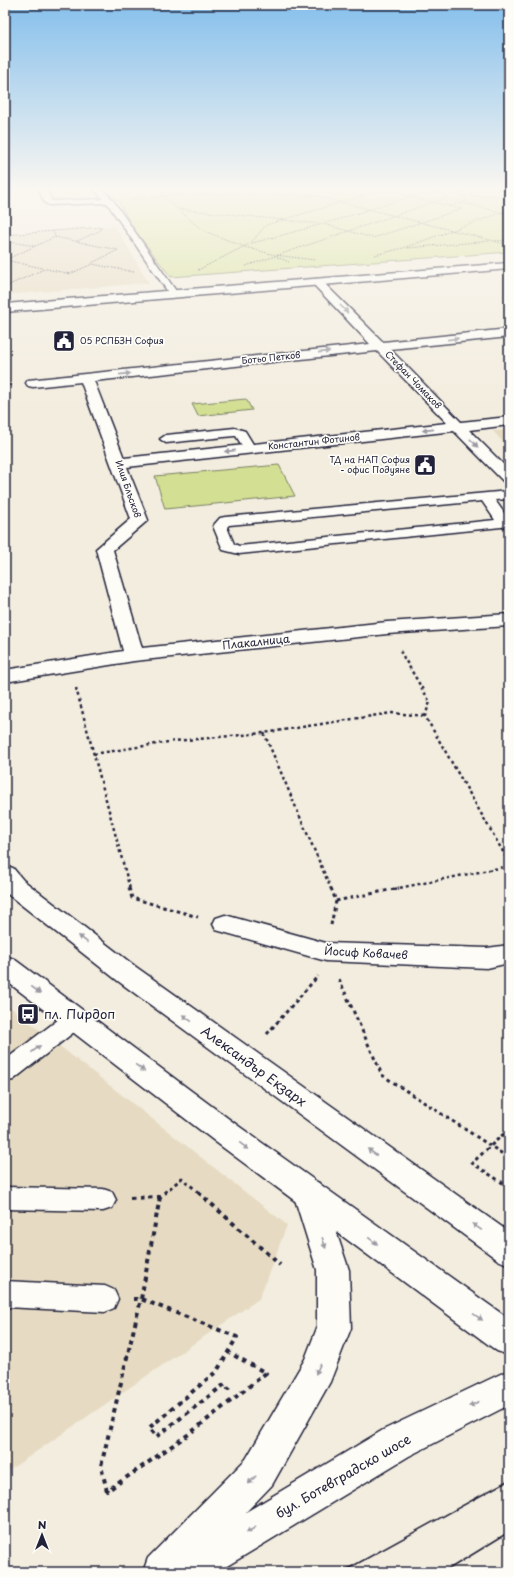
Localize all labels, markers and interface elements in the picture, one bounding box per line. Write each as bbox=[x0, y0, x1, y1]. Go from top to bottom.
one-way arrow bbox=[340, 304, 349, 315]
public building icon: 05 РСПБЗН София bbox=[51, 328, 77, 354]
place label: 05 РСПБЗН София bbox=[80, 333, 164, 347]
one-way arrow bbox=[447, 336, 459, 342]
street label: Ботьо Петков bbox=[241, 347, 301, 367]
street label: Стефан Чомаков bbox=[382, 347, 445, 412]
one-way arrow bbox=[318, 349, 330, 355]
one-way arrow bbox=[119, 371, 131, 377]
one-way arrow bbox=[422, 427, 434, 433]
street label: Константин Фотинов bbox=[267, 429, 361, 453]
one-way arrow bbox=[469, 438, 479, 448]
one-way arrow bbox=[224, 448, 236, 455]
place label: ТД на НАП София - офис Подуяне bbox=[329, 452, 410, 476]
public building icon: ТД на НАП София - офис Подуяне bbox=[412, 452, 438, 478]
street label: Илия Блъсков bbox=[113, 458, 145, 519]
street label: Плакалница bbox=[221, 630, 291, 653]
one-way arrow bbox=[78, 935, 89, 944]
street label: Йосиф Ковачев bbox=[324, 942, 408, 963]
one-way arrow bbox=[31, 986, 42, 994]
bus stop icon: пл. Пирдоп bbox=[15, 1001, 41, 1027]
place label: пл. Пирдоп bbox=[44, 1004, 115, 1023]
one-way arrow bbox=[182, 1014, 192, 1022]
street label: Александър Екзарх bbox=[198, 1021, 311, 1110]
one-way arrow bbox=[30, 1045, 41, 1054]
one-way arrow bbox=[135, 1064, 145, 1072]
one-way arrow bbox=[239, 1142, 249, 1150]
one-way arrow bbox=[366, 1147, 377, 1156]
one-way arrow bbox=[472, 1223, 482, 1231]
one-way arrow bbox=[368, 1236, 379, 1245]
one-way arrow bbox=[321, 1237, 327, 1249]
one-way arrow bbox=[473, 1313, 484, 1321]
one-way arrow bbox=[315, 1363, 321, 1374]
one-way arrow bbox=[468, 1401, 480, 1408]
street label: бул. Ботевградско шосе bbox=[272, 1429, 414, 1522]
one-way arrow bbox=[247, 1475, 256, 1485]
north arrow bbox=[22, 1515, 62, 1555]
text: N bbox=[38, 1516, 47, 1533]
one-way arrow bbox=[245, 1526, 257, 1533]

